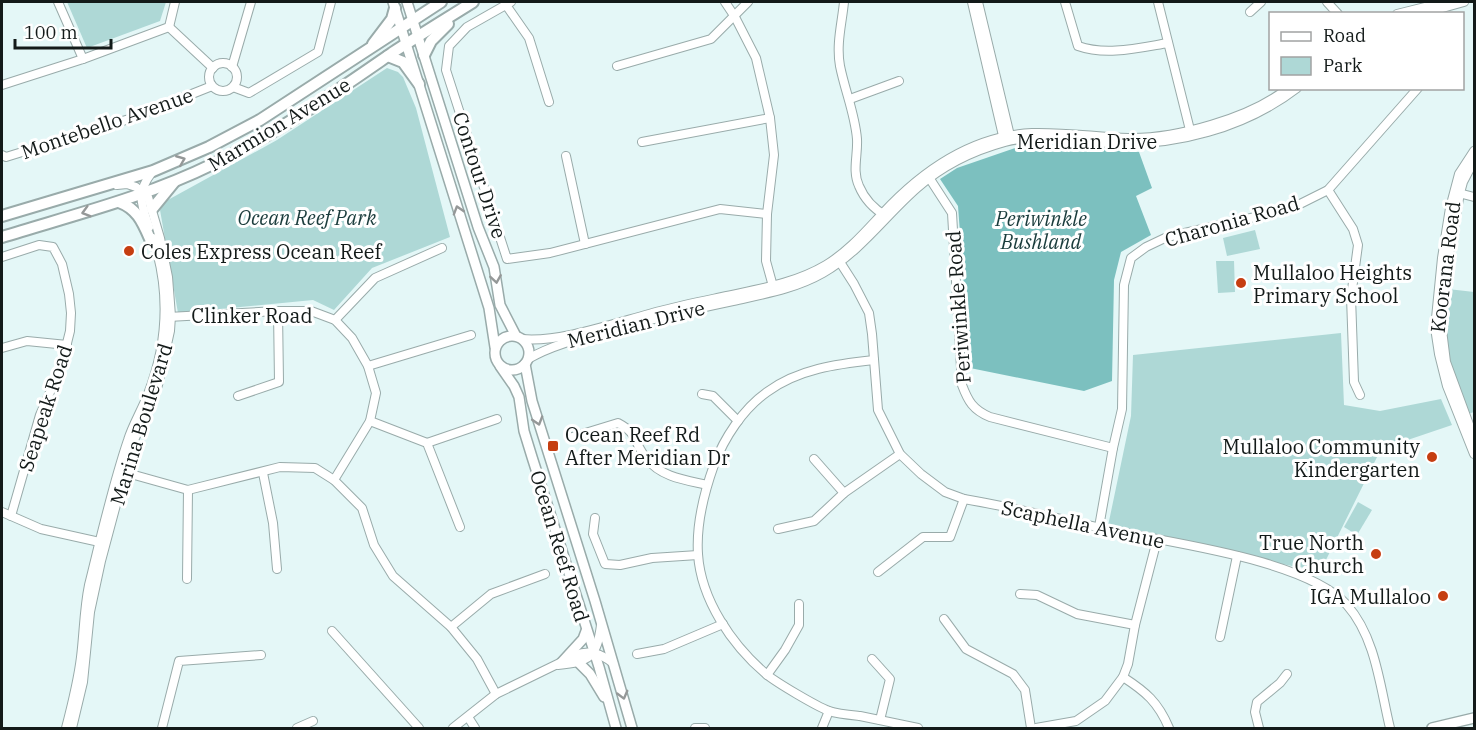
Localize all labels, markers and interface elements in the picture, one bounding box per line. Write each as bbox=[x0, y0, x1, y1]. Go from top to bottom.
scale bar bbox=[15, 12, 111, 50]
legend bbox=[1269, 12, 1464, 90]
text: 100 m bbox=[24, 21, 78, 44]
text: Road bbox=[1323, 24, 1366, 47]
text: Park bbox=[1323, 54, 1363, 77]
street label: Marmion Avenue bbox=[203, 71, 355, 177]
street label: Montebello Avenue bbox=[17, 81, 197, 165]
street label: Contour Drive bbox=[447, 108, 513, 242]
street label: Meridian Drive bbox=[1017, 128, 1157, 155]
one-way arrow bbox=[175, 155, 186, 167]
street label: Charonia Road bbox=[1162, 189, 1302, 253]
street label: Koorana Road bbox=[1424, 200, 1466, 334]
park label: Ocean Reef Park bbox=[237, 204, 377, 231]
one-way arrow bbox=[82, 205, 92, 217]
one-way arrow bbox=[453, 205, 465, 216]
park label: Periwinkle Bushland bbox=[994, 205, 1087, 255]
street label: Periwinkle Road bbox=[939, 230, 977, 384]
place label: Coles Express Ocean Reef bbox=[141, 238, 382, 265]
marker: Coles Express Ocean Reef bbox=[122, 244, 136, 258]
place label: Mullaloo Heights Primary School bbox=[1253, 259, 1412, 309]
one-way arrow bbox=[490, 275, 502, 284]
marker: Mullaloo Heights Primary School bbox=[1234, 276, 1248, 290]
street label: Meridian Drive bbox=[565, 294, 707, 354]
street label: Clinker Road bbox=[191, 302, 313, 329]
street label: Marina Boulevard bbox=[104, 340, 178, 508]
street label: Seapeak Road bbox=[12, 341, 78, 475]
one-way arrow bbox=[531, 415, 543, 426]
place label: Ocean Reef Rd After Meridian Dr bbox=[565, 421, 730, 471]
place label: Mullaloo Community Kindergarten bbox=[1222, 433, 1420, 483]
marker: Ocean Reef Rd After Meridian Dr bbox=[546, 439, 560, 453]
marker: Mullaloo Community Kindergarten bbox=[1425, 450, 1439, 464]
street label: Ocean Reef Road bbox=[524, 467, 596, 625]
street label: Scaphella Avenue bbox=[999, 494, 1167, 554]
place label: True North Church bbox=[1259, 529, 1364, 579]
marker: True North Church bbox=[1369, 547, 1383, 561]
place label: IGA Mullaloo bbox=[1310, 583, 1431, 610]
marker: IGA Mullaloo bbox=[1436, 589, 1450, 603]
one-way arrow bbox=[615, 690, 628, 700]

